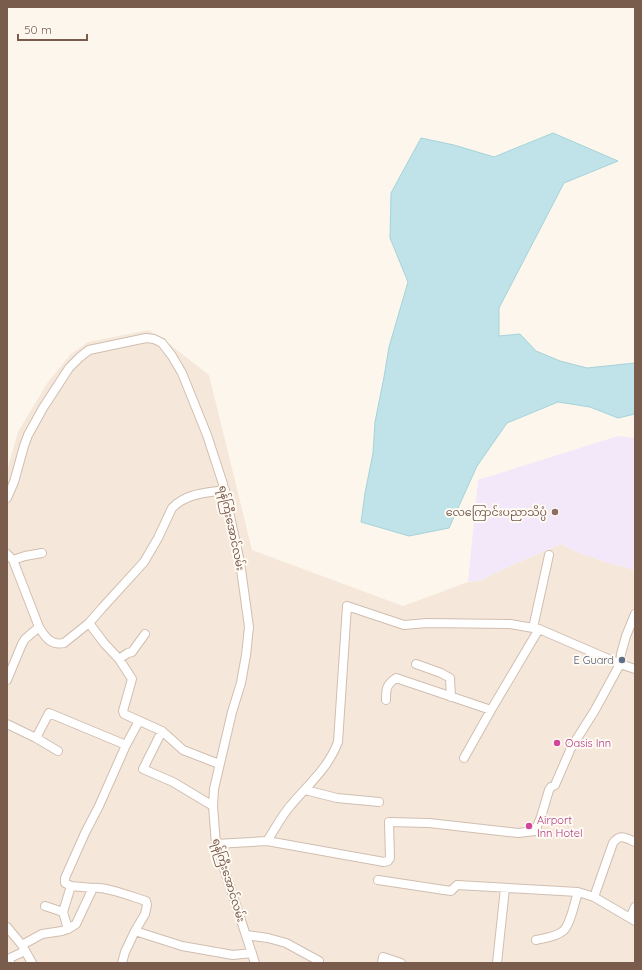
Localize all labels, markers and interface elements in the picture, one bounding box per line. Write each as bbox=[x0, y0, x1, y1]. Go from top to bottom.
scale bar bbox=[18, 16, 87, 42]
text: 50 m bbox=[24, 22, 52, 37]
street label: ရန်ကြီးအောင်လမ်း bbox=[214, 484, 248, 573]
place label: လေကြောင်းပညာသိပ္ပံ bbox=[446, 505, 547, 521]
marker: လေကြောင်းပညာသိပ္ပံ bbox=[550, 507, 560, 517]
place label: E Guard bbox=[574, 653, 614, 667]
marker: E Guard bbox=[617, 655, 627, 665]
place label: Oasis Inn bbox=[565, 736, 611, 750]
marker: Oasis Inn bbox=[552, 738, 562, 748]
place label: Airport Inn Hotel bbox=[537, 813, 582, 840]
marker: Airport Inn Hotel bbox=[524, 821, 534, 831]
street label: ရန်ကြီးအောင်လမ်း bbox=[208, 836, 248, 924]

